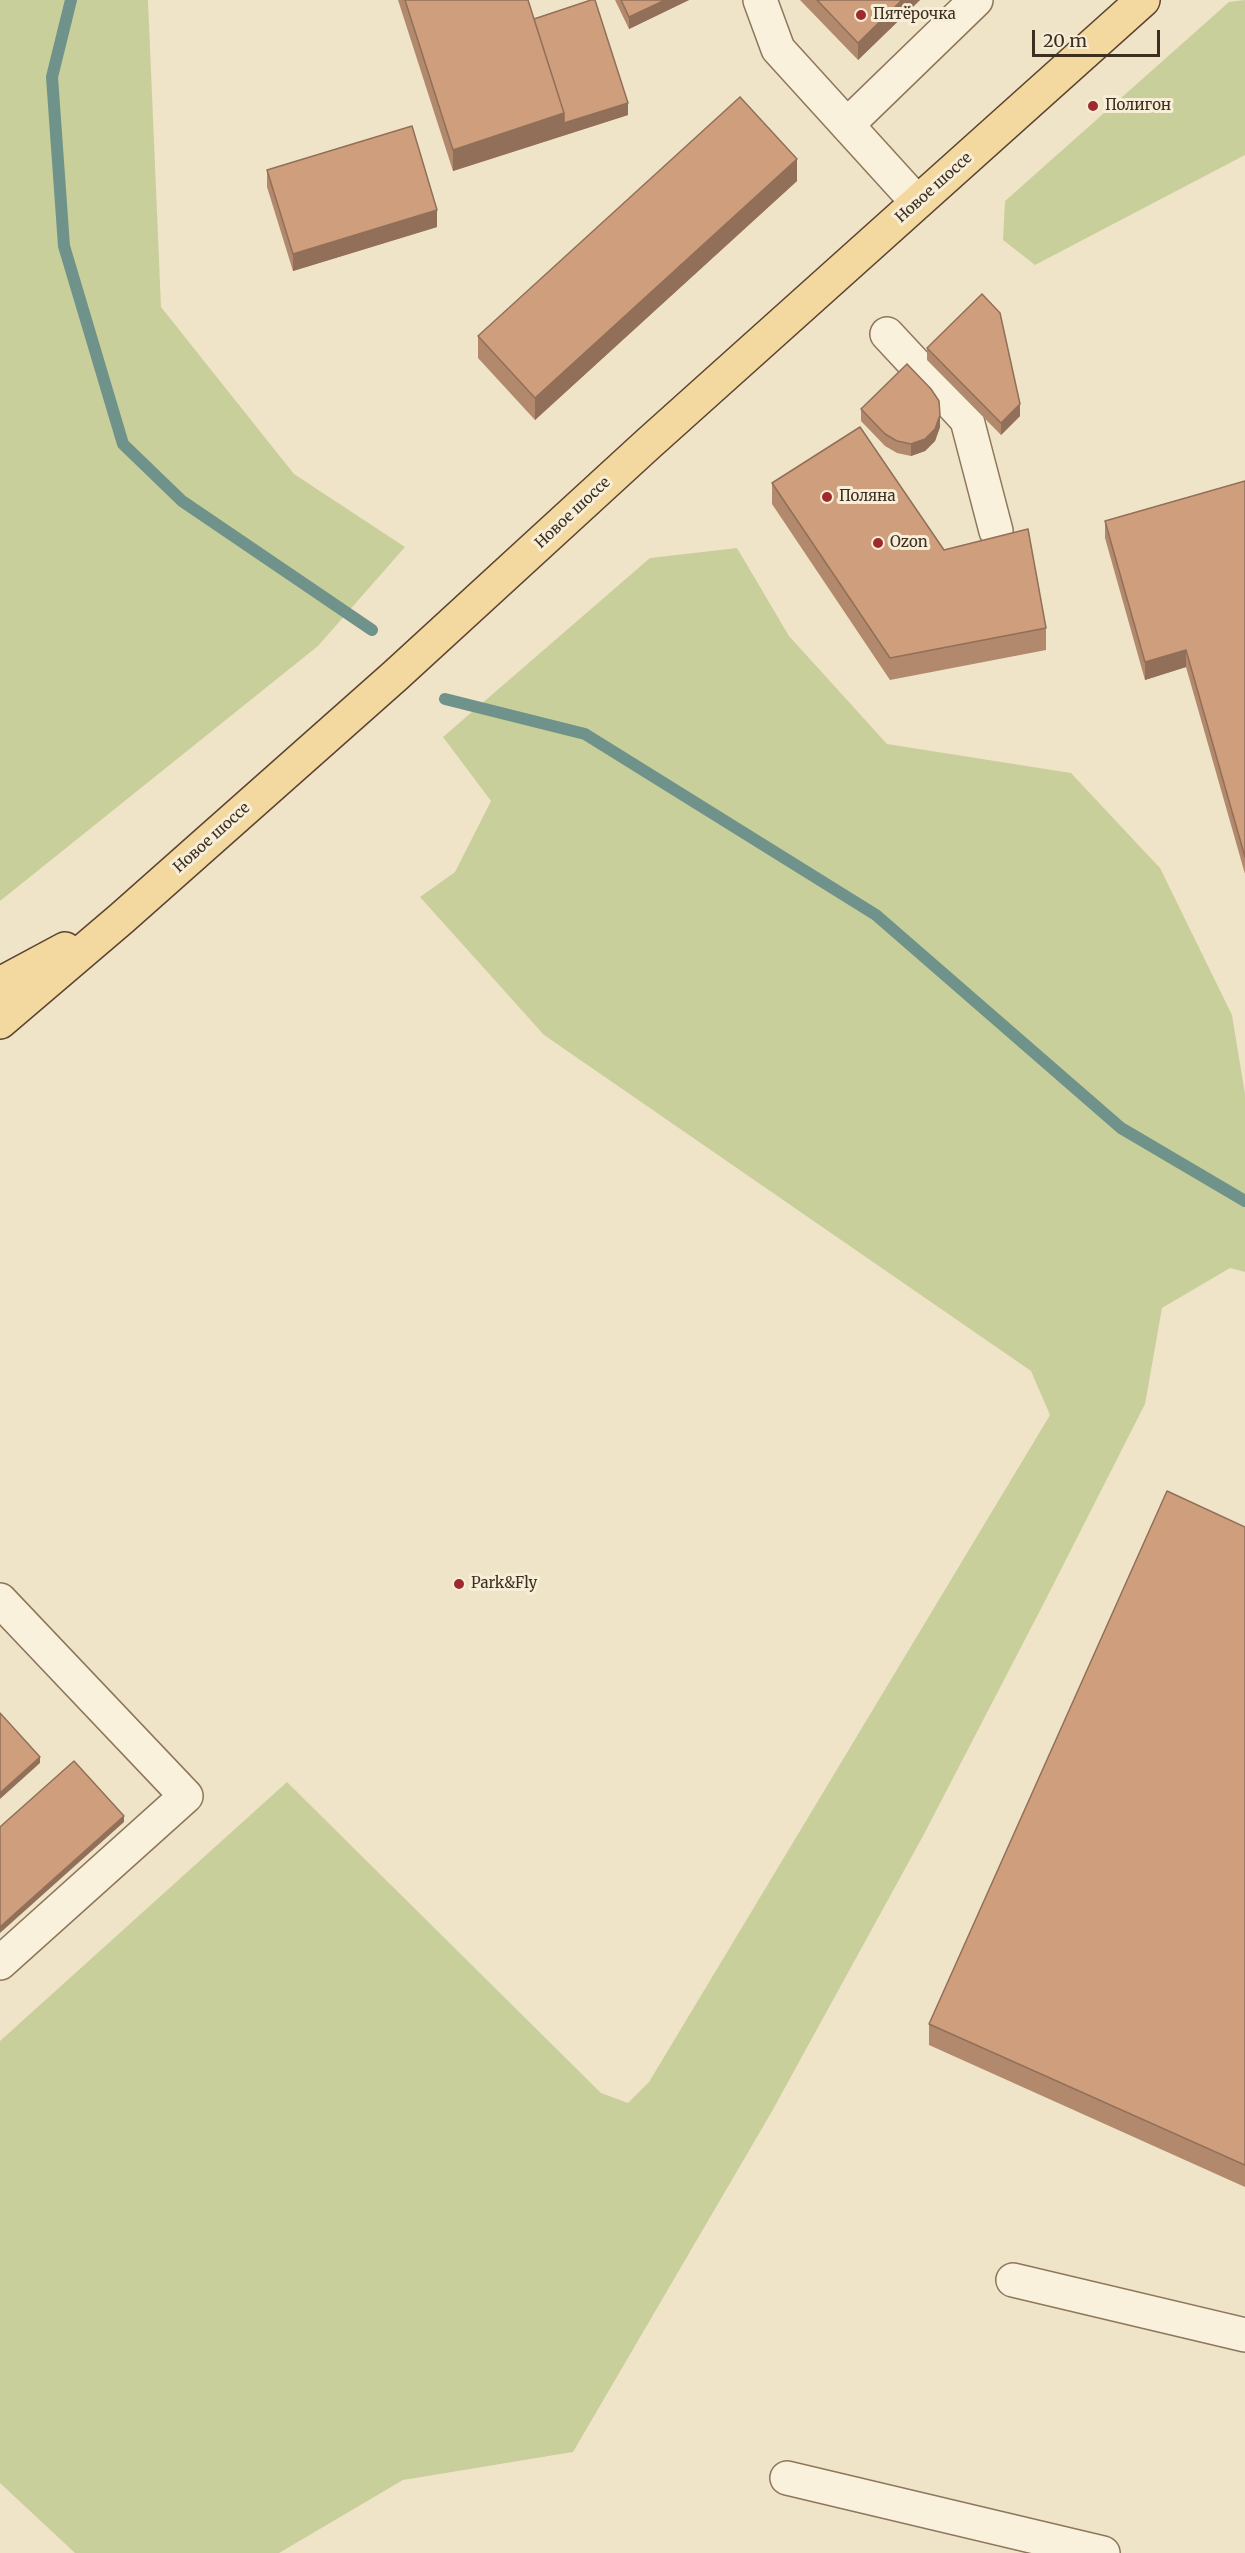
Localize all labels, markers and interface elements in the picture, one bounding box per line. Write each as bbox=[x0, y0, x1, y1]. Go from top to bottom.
place label: Пятёрочка bbox=[873, 6, 956, 24]
marker: Пятёрочка bbox=[854, 8, 868, 22]
scale bar bbox=[1035, 18, 1162, 56]
text: 20 m bbox=[1043, 29, 1087, 52]
place label: Полигон bbox=[1105, 97, 1171, 115]
marker: Полигон bbox=[1086, 99, 1100, 113]
street label: Новое шоссе bbox=[892, 149, 976, 227]
street label: Новое шоссе bbox=[532, 474, 614, 552]
place label: Поляна bbox=[839, 488, 895, 506]
marker: Поляна bbox=[820, 490, 834, 504]
place label: Ozon bbox=[890, 534, 928, 552]
marker: Ozon bbox=[871, 536, 885, 550]
street label: Новое шоссе bbox=[170, 799, 254, 877]
place label: Park&Fly bbox=[471, 1575, 537, 1593]
marker: Park&Fly bbox=[452, 1577, 466, 1591]

